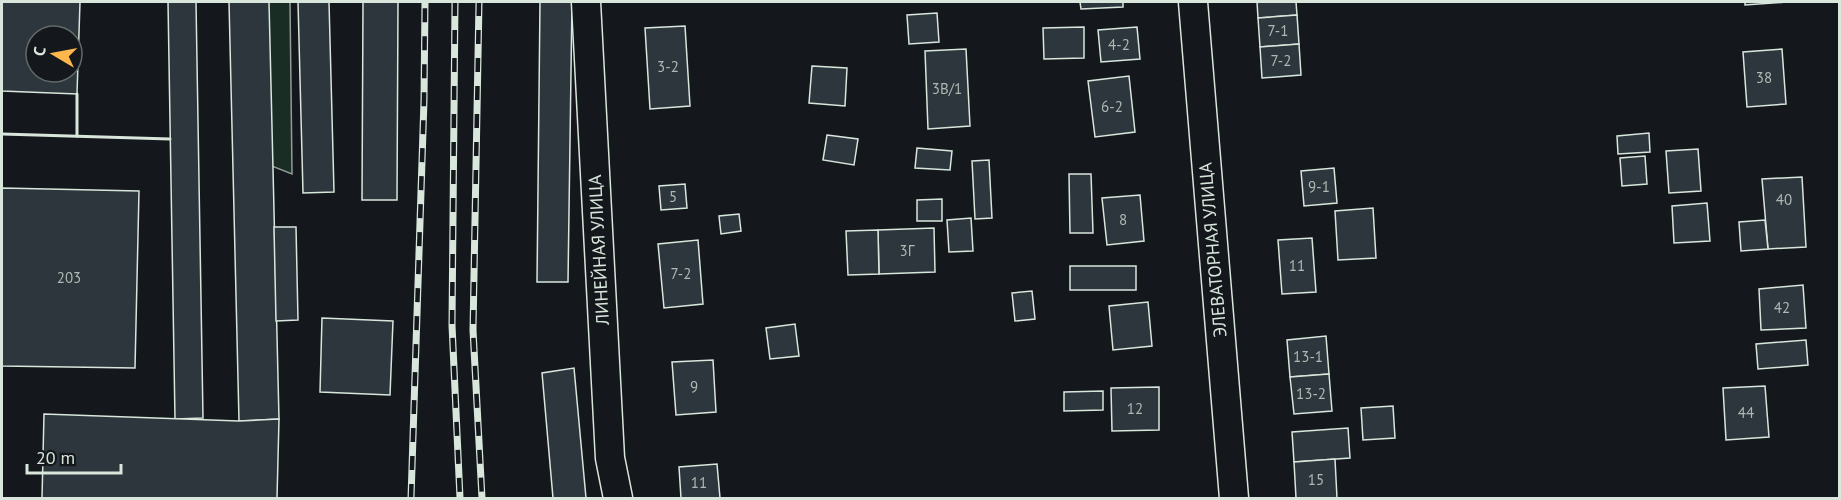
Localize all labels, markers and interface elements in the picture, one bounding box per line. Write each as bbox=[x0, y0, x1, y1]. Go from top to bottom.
house number: 7-1 bbox=[1268, 21, 1288, 40]
north arrow bbox=[24, 24, 84, 84]
house number: 4-2 bbox=[1108, 35, 1130, 54]
text: С bbox=[29, 45, 50, 58]
house number: 7-2 bbox=[1271, 51, 1291, 70]
house number: 3-2 bbox=[657, 57, 679, 76]
house number: 38 bbox=[1756, 68, 1772, 87]
house number: 3В/1 bbox=[932, 79, 962, 98]
house number: 6-2 bbox=[1101, 97, 1123, 116]
street label: ЭЛЕВАТОРНАЯ УЛИЦА bbox=[1193, 161, 1232, 338]
street label: ЛИНЕЙНАЯ УЛИЦА bbox=[583, 174, 614, 327]
house number: 9-1 bbox=[1308, 177, 1330, 196]
house number: 5 bbox=[669, 187, 677, 206]
house number: 40 bbox=[1776, 190, 1792, 209]
house number: 8 bbox=[1119, 210, 1127, 229]
house number: 3Г bbox=[900, 241, 915, 260]
house number: 11 bbox=[1289, 256, 1305, 275]
house number: 7-2 bbox=[671, 264, 691, 283]
house number: 203 bbox=[57, 268, 81, 287]
house number: 42 bbox=[1774, 298, 1790, 317]
house number: 13-1 bbox=[1293, 347, 1323, 366]
house number: 9 bbox=[690, 377, 698, 396]
house number: 13-2 bbox=[1296, 384, 1326, 403]
house number: 12 bbox=[1127, 399, 1143, 418]
house number: 44 bbox=[1738, 403, 1754, 422]
scale bar bbox=[27, 437, 122, 475]
text: 20 m bbox=[36, 446, 75, 469]
house number: 15 bbox=[1308, 470, 1324, 489]
house number: 11 bbox=[691, 473, 707, 492]

